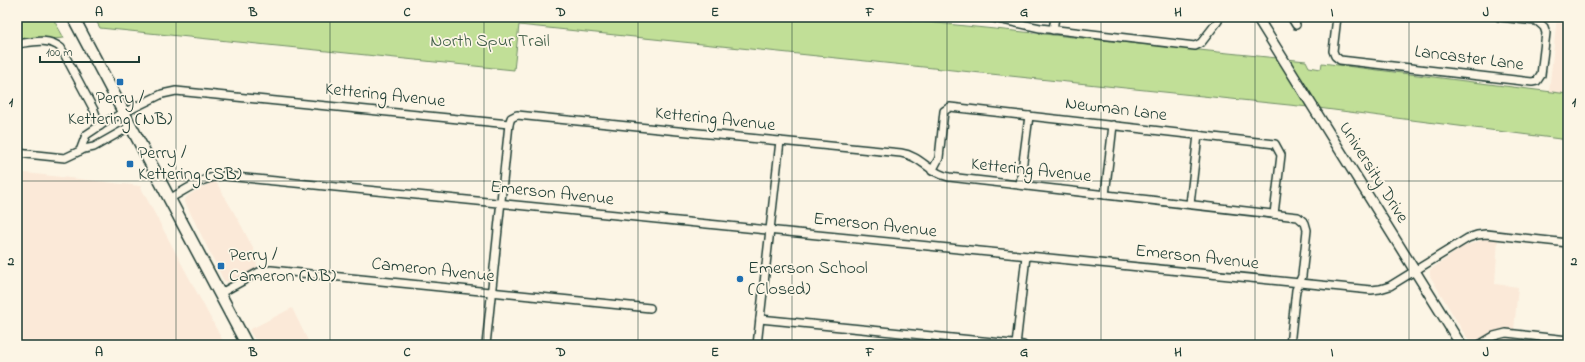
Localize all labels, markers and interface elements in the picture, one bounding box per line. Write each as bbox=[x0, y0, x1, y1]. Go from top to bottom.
text: A bbox=[95, 3, 103, 22]
text: B bbox=[248, 3, 258, 22]
text: C bbox=[403, 3, 411, 22]
text: D bbox=[555, 3, 566, 22]
text: E bbox=[711, 3, 719, 22]
text: F bbox=[865, 3, 875, 22]
text: G bbox=[1020, 3, 1028, 22]
text: H bbox=[1174, 3, 1182, 22]
text: I bbox=[1330, 3, 1334, 22]
text: J bbox=[1483, 3, 1489, 22]
park label: North Spur Trail bbox=[430, 29, 550, 55]
scale bar bbox=[40, 38, 139, 64]
street label: Lancaster Lane bbox=[1413, 39, 1526, 79]
text: 100 m bbox=[46, 44, 73, 62]
marker: Perry / Kettering (NB) bbox=[115, 77, 125, 87]
street label: Kettering Avenue bbox=[323, 77, 447, 116]
place label: Perry / Kettering (NB) bbox=[68, 86, 172, 134]
street label: Newman Lane bbox=[1064, 91, 1169, 129]
text: 1 bbox=[9, 93, 14, 112]
text: 1 bbox=[1572, 93, 1577, 112]
street label: Kettering Avenue bbox=[653, 101, 777, 140]
street label: University Drive bbox=[1331, 117, 1415, 230]
place label: Perry / Kettering (SB) bbox=[138, 141, 242, 189]
street label: Kettering Avenue bbox=[969, 152, 1093, 191]
marker: Perry / Kettering (SB) bbox=[125, 159, 135, 169]
street label: Emerson Avenue bbox=[489, 175, 616, 214]
street label: Emerson Avenue bbox=[812, 207, 939, 246]
street label: Emerson Avenue bbox=[1134, 239, 1261, 278]
place label: Perry / Cameron (NB) bbox=[229, 243, 336, 290]
text: 2 bbox=[7, 252, 15, 271]
street label: Cameron Avenue bbox=[370, 252, 497, 290]
text: 2 bbox=[1570, 252, 1578, 271]
place label: Emerson School (Closed) bbox=[748, 256, 868, 303]
marker: Perry / Cameron (NB) bbox=[216, 261, 226, 271]
marker: Emerson School (Closed) bbox=[735, 274, 745, 284]
text: A bbox=[95, 343, 103, 362]
text: B bbox=[248, 343, 258, 362]
text: C bbox=[403, 343, 411, 362]
text: D bbox=[555, 343, 566, 362]
text: E bbox=[711, 343, 719, 362]
text: F bbox=[865, 343, 875, 362]
text: G bbox=[1020, 343, 1028, 362]
text: H bbox=[1174, 343, 1182, 362]
text: I bbox=[1330, 343, 1334, 362]
text: J bbox=[1483, 343, 1489, 362]

